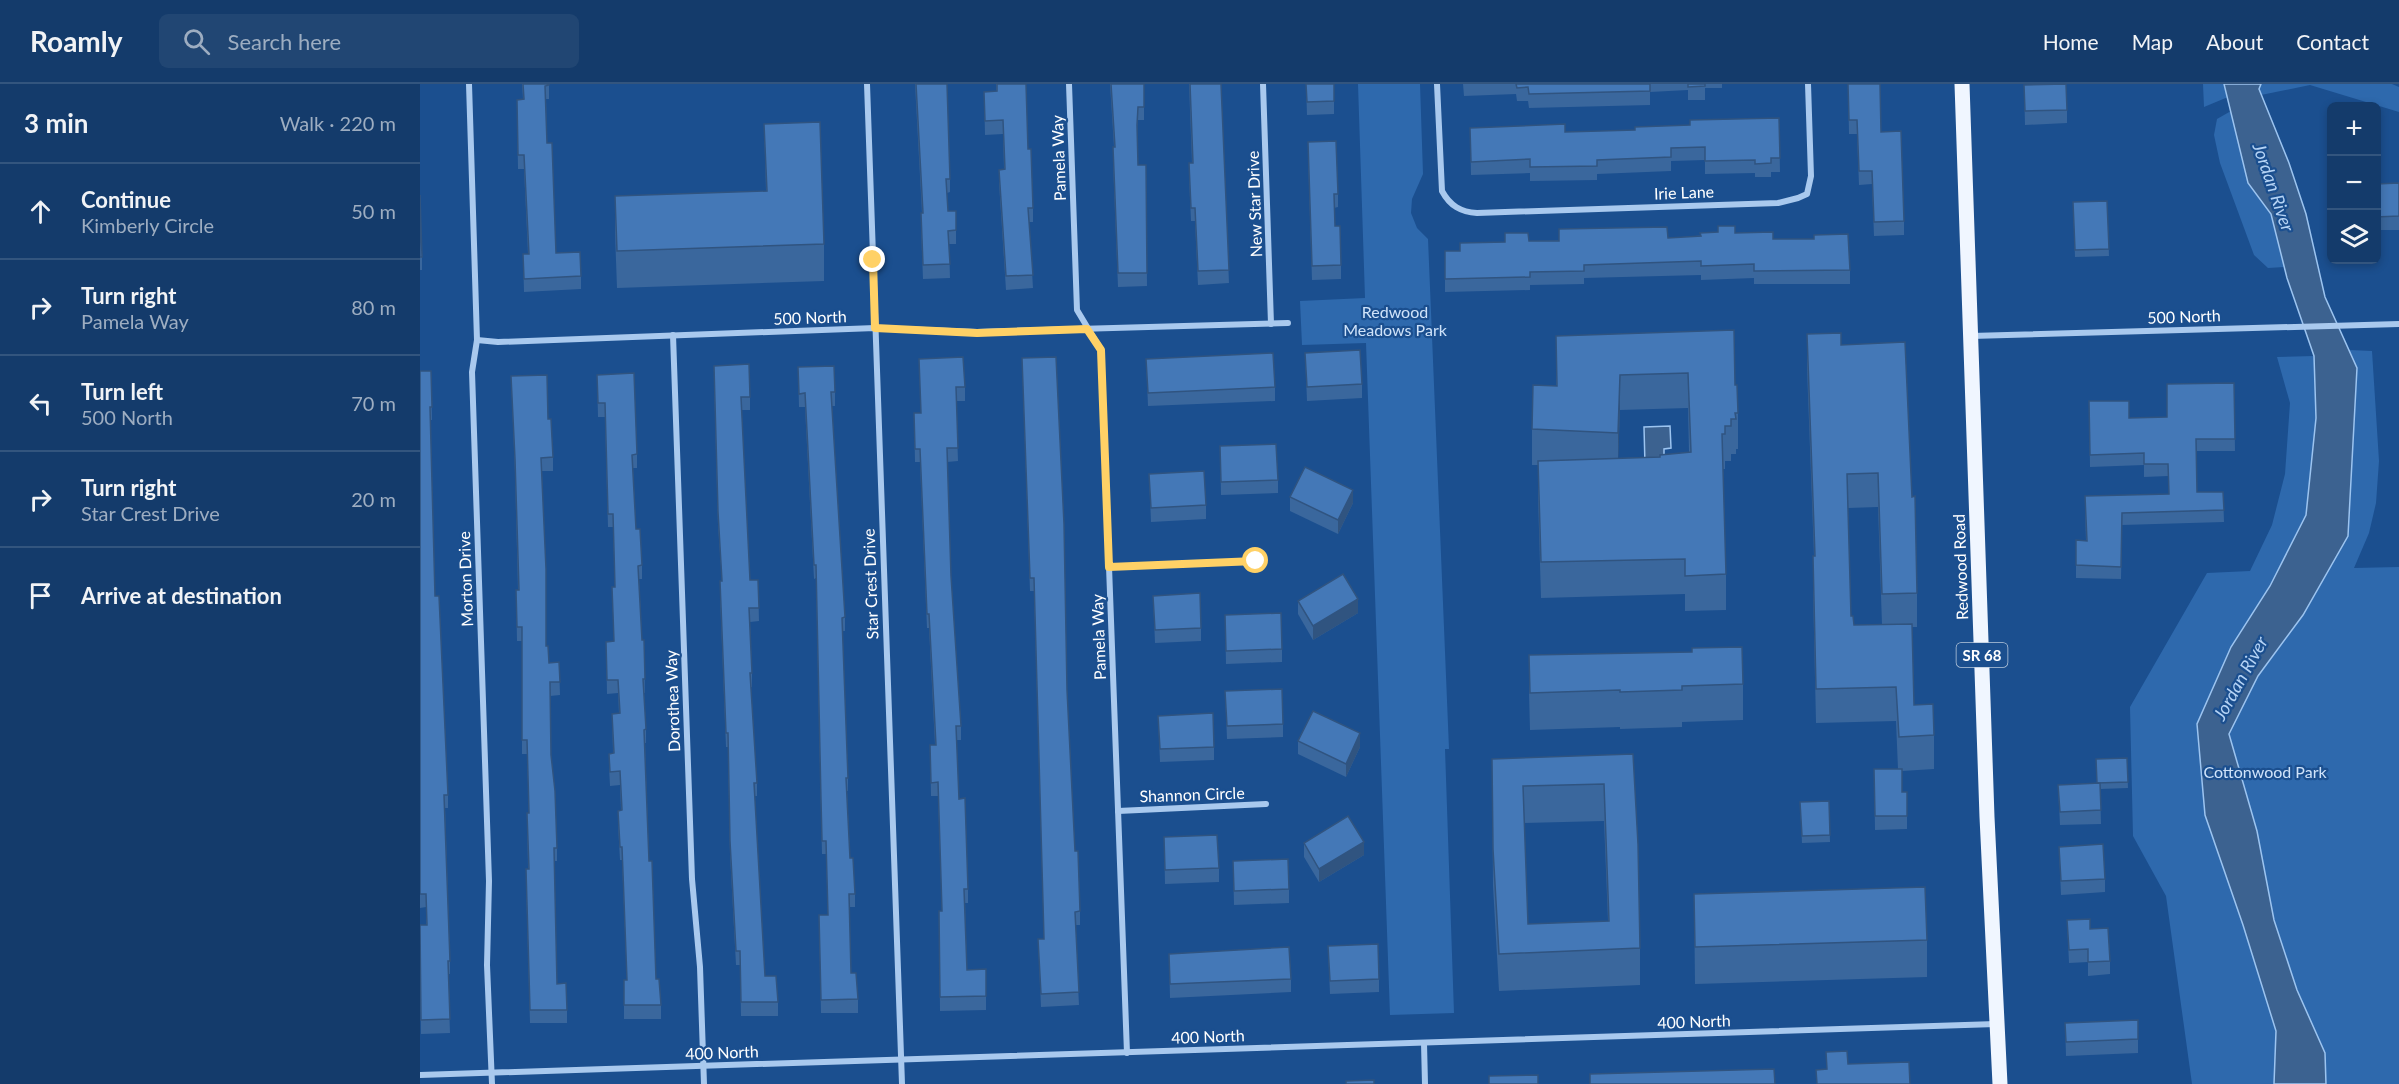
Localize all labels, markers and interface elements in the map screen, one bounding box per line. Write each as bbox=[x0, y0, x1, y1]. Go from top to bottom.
search box bbox=[159, 14, 579, 68]
text: Roamly bbox=[30, 24, 123, 58]
icon: search bbox=[180, 25, 213, 58]
text: Search here bbox=[228, 28, 341, 55]
text: Home bbox=[2043, 29, 2099, 54]
text: Map bbox=[2132, 29, 2173, 54]
text: About bbox=[2206, 29, 2263, 54]
text: Contact bbox=[2296, 29, 2369, 54]
map controls bbox=[2327, 102, 2381, 264]
button: + bbox=[2327, 102, 2381, 156]
text: 3 min bbox=[24, 107, 88, 139]
text: Walk · 220 m bbox=[280, 111, 396, 135]
street label: Pamela Way bbox=[1047, 114, 1069, 201]
water label: Jordan River bbox=[2248, 139, 2300, 235]
street label: New Star Drive bbox=[1243, 150, 1265, 258]
button: − bbox=[2327, 156, 2381, 210]
street label: Irie Lane bbox=[1654, 181, 1714, 203]
text: Continue bbox=[81, 186, 171, 213]
icon: ahead bbox=[24, 195, 57, 228]
text: 50 m bbox=[351, 199, 396, 223]
button: layers bbox=[2327, 210, 2381, 264]
text: Kimberly Circle bbox=[81, 213, 214, 237]
route end bbox=[859, 246, 885, 272]
text: Turn right bbox=[81, 282, 176, 309]
icon: right bbox=[24, 291, 57, 324]
text: 80 m bbox=[351, 295, 396, 319]
park label: Redwood Meadows Park bbox=[1343, 302, 1448, 339]
street label: 500 North bbox=[2147, 305, 2221, 327]
street label: 500 North bbox=[773, 306, 847, 328]
text: Pamela Way bbox=[81, 309, 189, 333]
text: Turn left bbox=[81, 378, 163, 405]
icon: left bbox=[24, 387, 57, 420]
text: 70 m bbox=[351, 391, 396, 415]
text: 500 North bbox=[81, 405, 173, 429]
text: Turn right bbox=[81, 474, 176, 501]
icon: right bbox=[24, 483, 57, 516]
text: 20 m bbox=[351, 487, 396, 511]
text: Star Crest Drive bbox=[81, 501, 220, 525]
street label: Redwood Road bbox=[1949, 514, 1971, 620]
street label: Star Crest Drive bbox=[859, 528, 881, 640]
street label: Morton Drive bbox=[454, 531, 476, 627]
route start bbox=[1242, 547, 1268, 573]
icon: arrive bbox=[24, 579, 57, 612]
text: Arrive at destination bbox=[81, 582, 282, 609]
street label: Pamela Way bbox=[1087, 593, 1109, 680]
water label: Jordan River bbox=[2208, 632, 2272, 725]
road number: SR 68 bbox=[1956, 643, 2008, 667]
street label: Dorothea Way bbox=[661, 649, 683, 752]
park label: Cottonwood Park bbox=[2203, 762, 2327, 781]
street label: Shannon Circle bbox=[1139, 783, 1245, 805]
street label: 400 North bbox=[1657, 1010, 1731, 1032]
street label: 400 North bbox=[1171, 1025, 1245, 1047]
street label: 400 North bbox=[685, 1041, 759, 1063]

